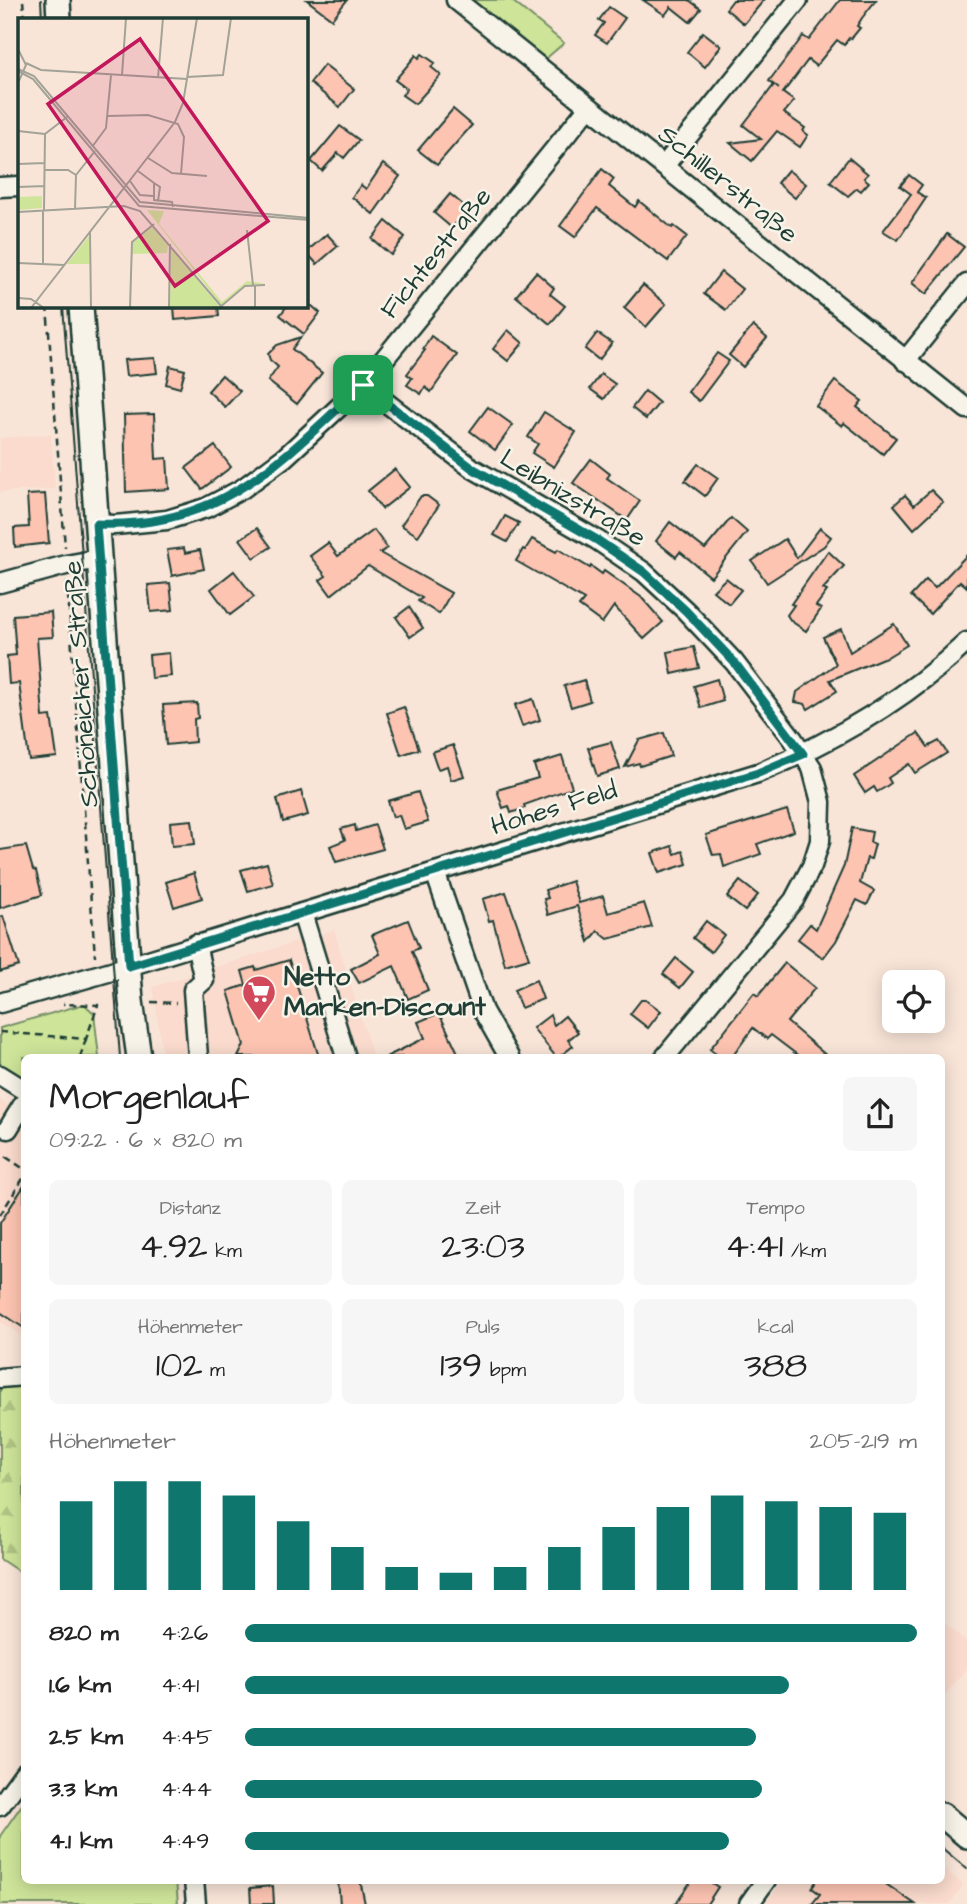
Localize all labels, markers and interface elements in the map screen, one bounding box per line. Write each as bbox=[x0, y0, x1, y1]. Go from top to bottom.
inset map bbox=[18, 18, 308, 308]
street label: Schillerstraße bbox=[651, 116, 805, 252]
street label: Fichtestraße bbox=[372, 180, 500, 326]
pin bbox=[333, 355, 393, 415]
icon: arrive bbox=[344, 366, 382, 404]
street label: Leibnizstraße bbox=[493, 440, 653, 556]
street label: Schöneicher Straße bbox=[54, 559, 108, 809]
street label: Hohes Feld bbox=[486, 772, 622, 844]
place label: Netto Marken-Discount bbox=[284, 959, 486, 1025]
map controls bbox=[882, 970, 945, 1033]
button: locate bbox=[882, 970, 945, 1033]
supermarket icon: Netto Marken-Discount bbox=[240, 973, 278, 1022]
text: Morgenlauf bbox=[49, 1072, 249, 1124]
button: share bbox=[843, 1077, 917, 1151]
text: 09:22 · 6 × 820 m bbox=[49, 1124, 242, 1156]
text: Distanz bbox=[160, 1195, 221, 1222]
text: Zeit bbox=[465, 1195, 501, 1222]
text: Tempo bbox=[747, 1195, 805, 1222]
text: 4.92 bbox=[139, 1222, 208, 1271]
text: 23:03 bbox=[441, 1222, 525, 1271]
text: 4:41 bbox=[725, 1222, 783, 1271]
text: km bbox=[208, 1238, 242, 1265]
text: /km bbox=[783, 1238, 826, 1265]
text: Höhenmeter bbox=[138, 1314, 243, 1341]
text: Puls bbox=[466, 1314, 500, 1341]
text: kcal bbox=[757, 1314, 794, 1341]
text: 102 bbox=[156, 1341, 202, 1390]
text: 139 bbox=[440, 1341, 482, 1390]
text: 388 bbox=[744, 1341, 807, 1390]
text: m bbox=[202, 1357, 225, 1384]
text: bpm bbox=[482, 1357, 526, 1384]
text: Höhenmeter bbox=[49, 1425, 176, 1457]
text: 205–219 m bbox=[810, 1425, 917, 1457]
text: 820 m bbox=[49, 1617, 119, 1649]
text: 4:26 bbox=[161, 1617, 208, 1649]
text: 1.6 km bbox=[49, 1669, 111, 1701]
text: 4:41 bbox=[161, 1669, 199, 1701]
text: 2.5 km bbox=[49, 1721, 123, 1753]
text: 4:45 bbox=[161, 1721, 212, 1753]
text: 3.3 km bbox=[49, 1773, 117, 1805]
text: 4:44 bbox=[161, 1773, 212, 1805]
text: 4.1 km bbox=[49, 1825, 112, 1857]
text: 4:49 bbox=[161, 1825, 209, 1857]

